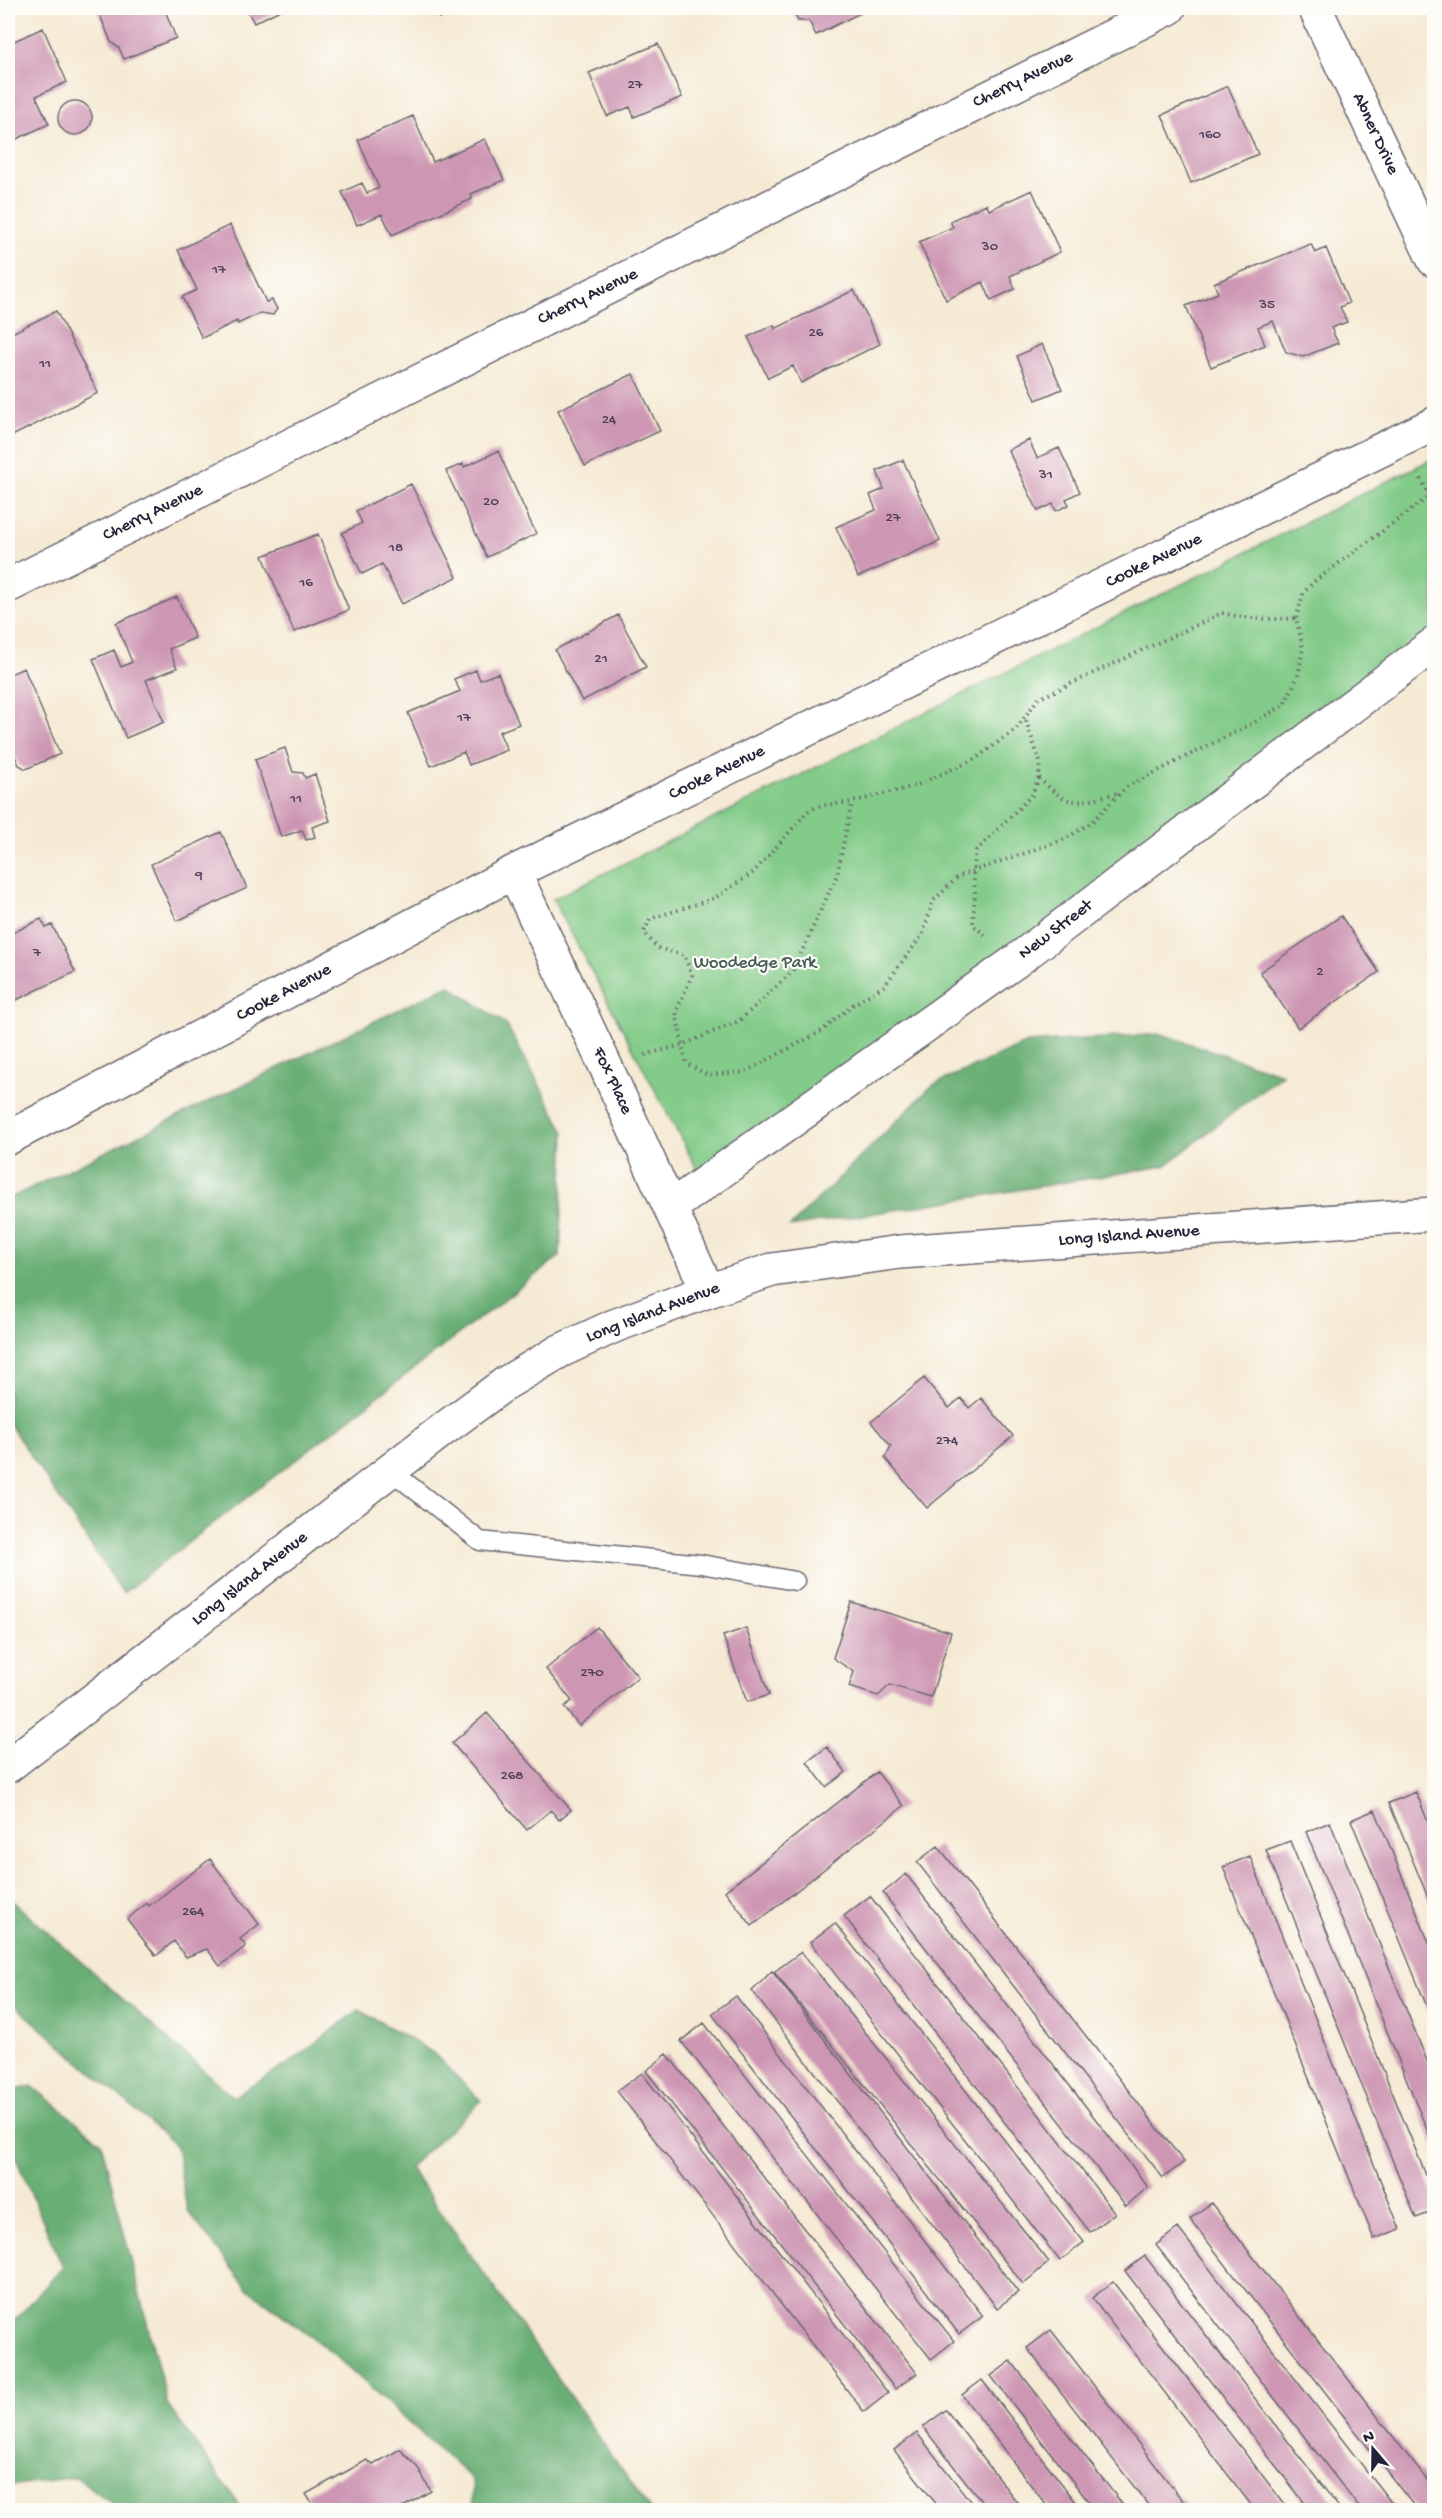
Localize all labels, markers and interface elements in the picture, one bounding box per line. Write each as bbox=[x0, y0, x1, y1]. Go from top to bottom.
street label: Cherry Avenue bbox=[970, 46, 1077, 113]
house number: 27 bbox=[627, 76, 644, 94]
street label: Abner Drive bbox=[1347, 90, 1403, 179]
house number: 160 bbox=[1198, 126, 1222, 144]
house number: 30 bbox=[981, 238, 999, 256]
house number: 17 bbox=[211, 261, 227, 279]
street label: Cherry Avenue bbox=[535, 263, 642, 330]
house number: 35 bbox=[1258, 296, 1275, 314]
house number: 26 bbox=[809, 324, 824, 342]
house number: 11 bbox=[38, 355, 51, 373]
house number: 24 bbox=[602, 411, 616, 429]
house number: 31 bbox=[1038, 466, 1053, 484]
street label: Cherry Avenue bbox=[100, 479, 207, 546]
house number: 20 bbox=[483, 493, 499, 511]
house number: 27 bbox=[885, 509, 902, 527]
street label: Cooke Avenue bbox=[1103, 528, 1206, 593]
house number: 18 bbox=[388, 539, 403, 557]
house number: 16 bbox=[298, 574, 313, 592]
house number: 21 bbox=[594, 650, 608, 668]
house number: 17 bbox=[456, 709, 472, 727]
street label: Cooke Avenue bbox=[666, 740, 769, 805]
house number: 11 bbox=[289, 790, 302, 808]
house number: 9 bbox=[194, 867, 203, 885]
street label: New Street bbox=[1015, 894, 1098, 965]
house number: 7 bbox=[32, 944, 42, 962]
park label: Woodedge Park bbox=[694, 953, 818, 974]
street label: Cooke Avenue bbox=[233, 959, 336, 1027]
house number: 2 bbox=[1316, 963, 1324, 981]
street label: Fox Place bbox=[587, 1043, 637, 1119]
street label: Long Island Avenue bbox=[1058, 1221, 1201, 1251]
street label: Long Island Avenue bbox=[583, 1278, 723, 1348]
house number: 274 bbox=[936, 1432, 958, 1450]
street label: Long Island Avenue bbox=[188, 1527, 313, 1631]
house number: 270 bbox=[580, 1664, 604, 1682]
house number: 268 bbox=[500, 1767, 524, 1785]
house number: 264 bbox=[182, 1903, 204, 1921]
north arrow bbox=[1343, 2419, 1403, 2479]
text: N bbox=[1361, 2427, 1378, 2449]

